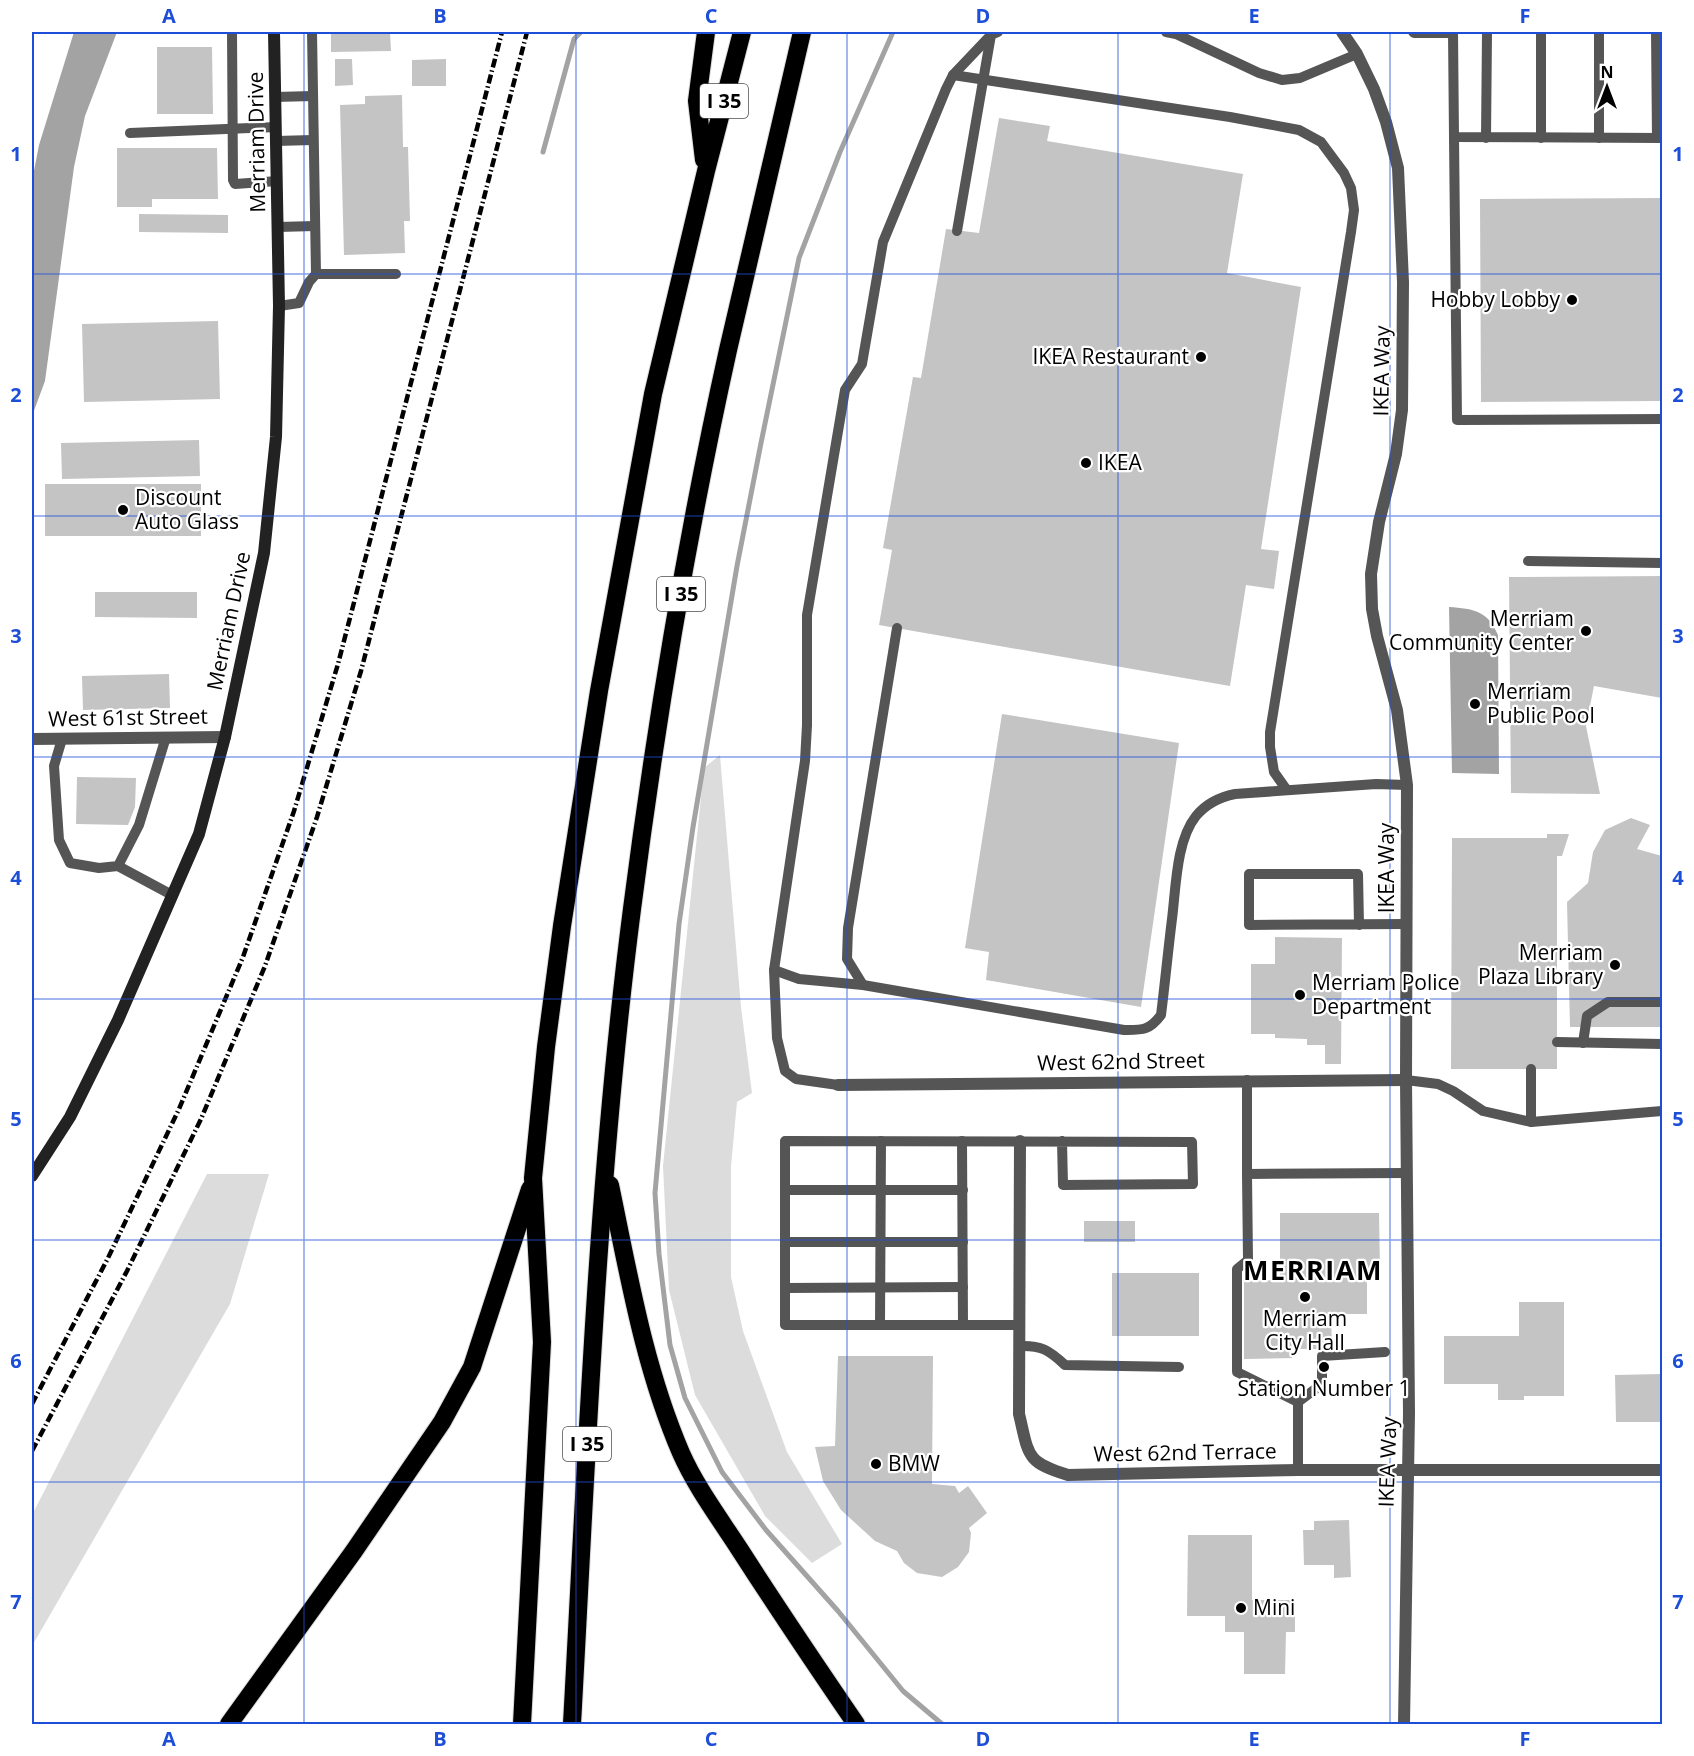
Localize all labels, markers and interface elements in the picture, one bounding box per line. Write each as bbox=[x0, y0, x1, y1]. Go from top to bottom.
text: A bbox=[162, 2, 176, 29]
text: B bbox=[433, 2, 447, 29]
text: C bbox=[705, 2, 718, 29]
text: D bbox=[976, 2, 990, 29]
text: E bbox=[1248, 2, 1260, 29]
text: F bbox=[1520, 2, 1530, 29]
north arrow bbox=[1577, 57, 1637, 117]
text: N bbox=[1600, 61, 1614, 83]
street label: Merriam Drive bbox=[241, 71, 271, 213]
road number: I 35 bbox=[700, 84, 748, 118]
text: 1 bbox=[10, 140, 22, 167]
text: 1 bbox=[1672, 140, 1684, 167]
place label: Hobby Lobby bbox=[1430, 285, 1560, 313]
marker: Hobby Lobby bbox=[1565, 293, 1579, 307]
street label: IKEA Way bbox=[1366, 325, 1396, 417]
place label: IKEA Restaurant bbox=[1032, 342, 1189, 370]
marker: IKEA Restaurant bbox=[1194, 350, 1208, 364]
text: 2 bbox=[10, 381, 22, 408]
text: 2 bbox=[1672, 381, 1684, 408]
place label: IKEA bbox=[1098, 448, 1142, 476]
marker: IKEA bbox=[1079, 456, 1093, 470]
place label: Discount Auto Glass bbox=[135, 483, 239, 535]
marker: Discount Auto Glass bbox=[116, 503, 130, 517]
street label: Merriam Drive bbox=[200, 549, 256, 693]
road number: I 35 bbox=[657, 577, 705, 611]
place label: Merriam Community Center bbox=[1389, 604, 1574, 656]
text: 3 bbox=[10, 622, 22, 649]
text: 3 bbox=[1672, 622, 1684, 649]
marker: Merriam Community Center bbox=[1579, 624, 1593, 638]
place label: Merriam Public Pool bbox=[1487, 677, 1595, 729]
marker: Merriam Public Pool bbox=[1468, 697, 1482, 711]
street label: West 61st Street bbox=[48, 702, 208, 732]
street label: IKEA Way bbox=[1372, 822, 1400, 913]
text: 4 bbox=[10, 864, 22, 891]
text: 4 bbox=[1672, 864, 1684, 891]
place label: Merriam Plaza Library bbox=[1478, 938, 1603, 990]
marker: Merriam Plaza Library bbox=[1608, 958, 1622, 972]
place label: Merriam Police Department bbox=[1312, 968, 1459, 1020]
marker: Merriam Police Department bbox=[1293, 988, 1307, 1002]
street label: West 62nd Street bbox=[1037, 1046, 1205, 1076]
text: 5 bbox=[10, 1105, 22, 1132]
text: 5 bbox=[1672, 1105, 1684, 1132]
district label: MERRIAM bbox=[1243, 1251, 1383, 1288]
marker: Merriam City Hall bbox=[1298, 1290, 1312, 1304]
place label: Merriam City Hall bbox=[1263, 1304, 1347, 1356]
text: 6 bbox=[10, 1347, 22, 1374]
text: 6 bbox=[1672, 1347, 1684, 1374]
marker: Station Number 1 bbox=[1317, 1360, 1331, 1374]
place label: Station Number 1 bbox=[1237, 1374, 1411, 1402]
street label: IKEA Way bbox=[1371, 1416, 1403, 1508]
road number: I 35 bbox=[563, 1427, 611, 1461]
street label: West 62nd Terrace bbox=[1093, 1436, 1277, 1468]
place label: BMW bbox=[888, 1449, 940, 1477]
marker: BMW bbox=[869, 1457, 883, 1471]
text: 7 bbox=[10, 1588, 22, 1615]
text: 7 bbox=[1672, 1588, 1684, 1615]
place label: Mini bbox=[1253, 1593, 1295, 1621]
marker: Mini bbox=[1234, 1601, 1248, 1615]
text: A bbox=[162, 1725, 176, 1752]
text: B bbox=[433, 1725, 447, 1752]
text: C bbox=[705, 1725, 718, 1752]
text: D bbox=[976, 1725, 990, 1752]
text: E bbox=[1248, 1725, 1260, 1752]
text: F bbox=[1520, 1725, 1530, 1752]

